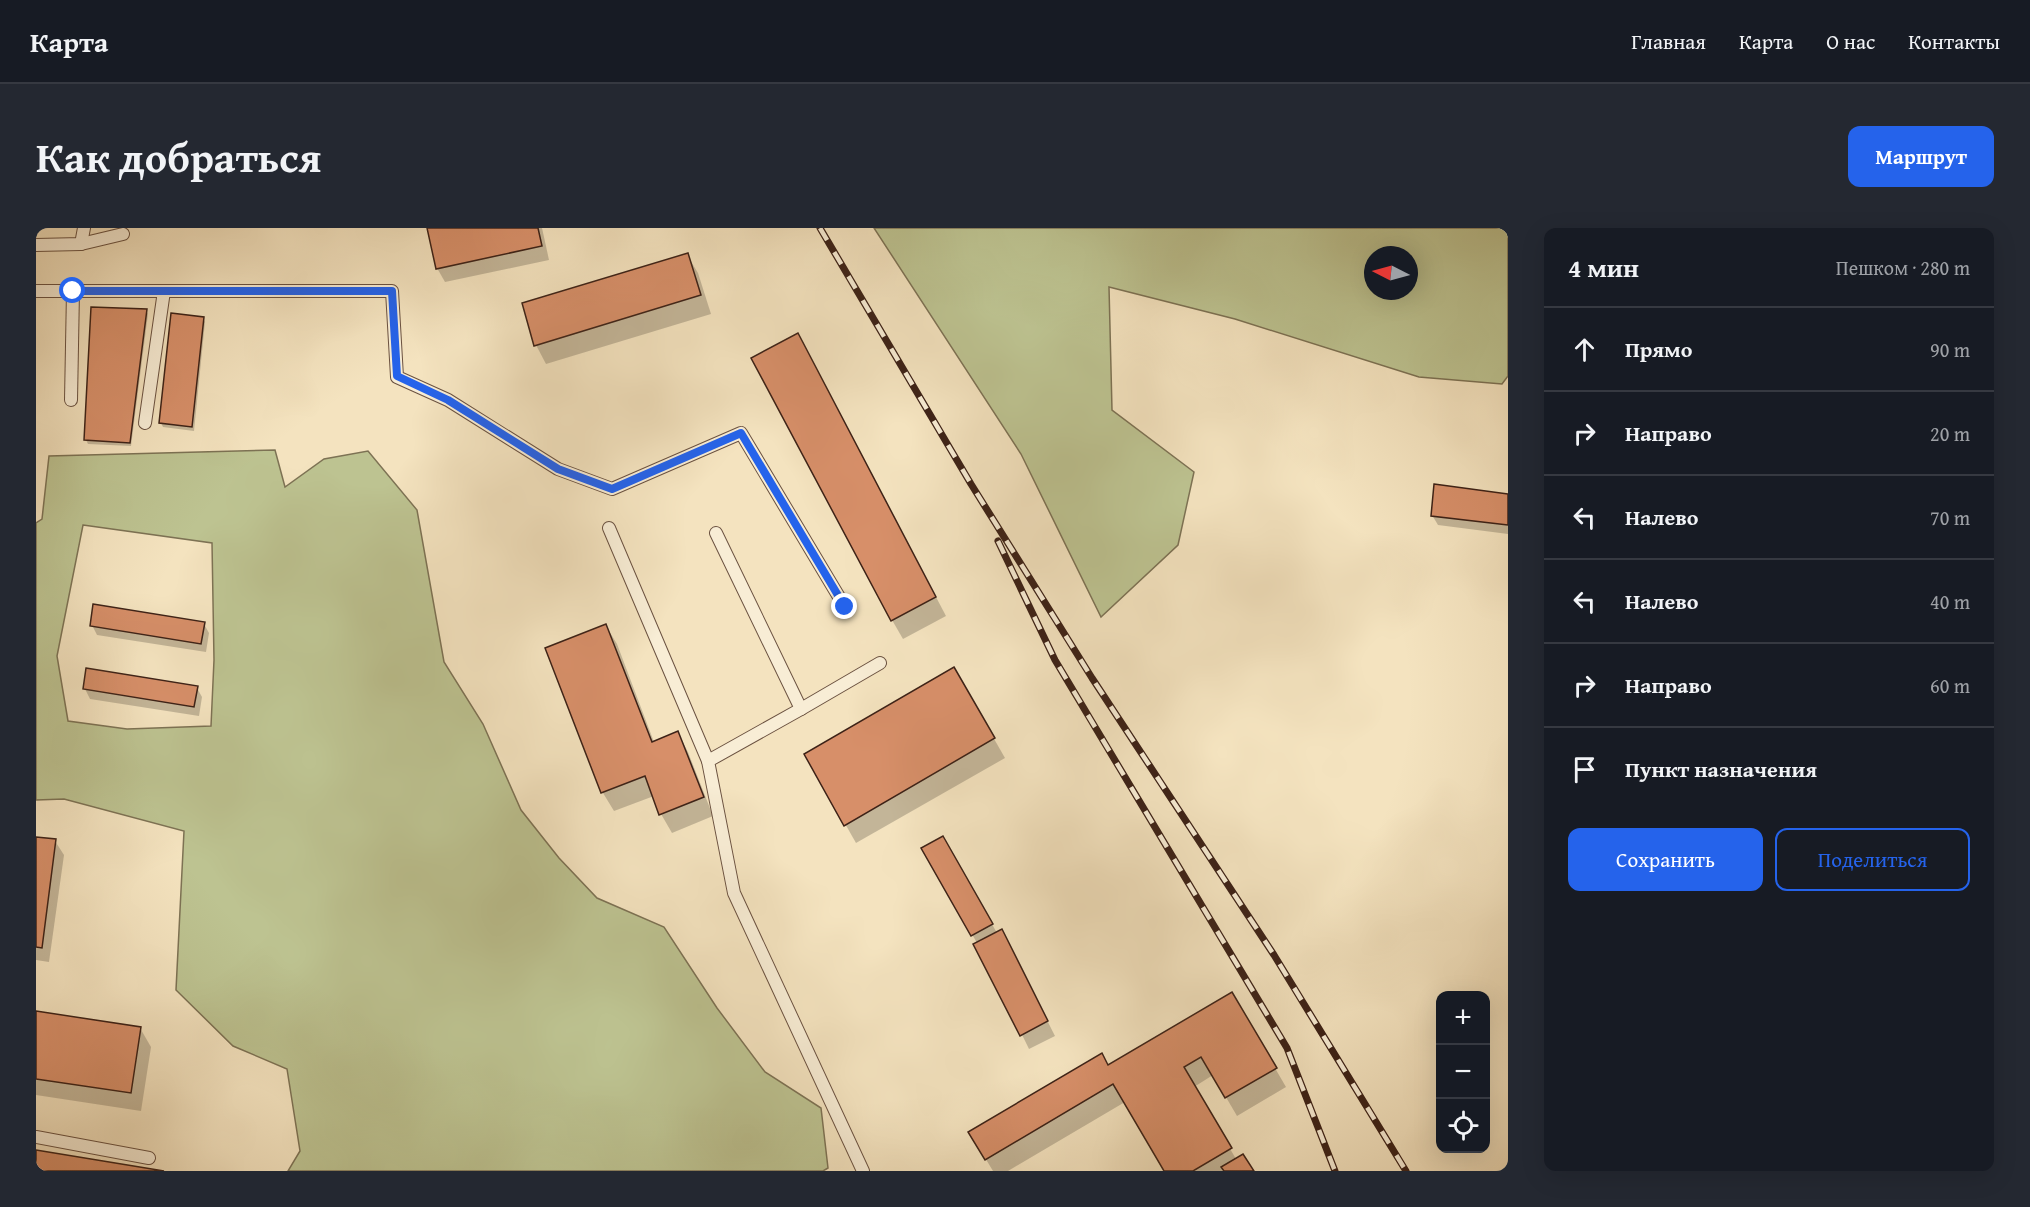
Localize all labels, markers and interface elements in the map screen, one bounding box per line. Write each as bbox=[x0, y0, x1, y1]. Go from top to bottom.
text: Карта bbox=[30, 21, 108, 62]
text: Главная bbox=[1631, 26, 1706, 57]
text: Карта bbox=[1739, 26, 1793, 57]
text: О нас bbox=[1826, 26, 1875, 57]
text: Контакты bbox=[1908, 26, 2000, 57]
text: Как добраться bbox=[36, 126, 321, 187]
button: Маршрут bbox=[1848, 126, 1994, 187]
north arrow bbox=[1364, 246, 1418, 300]
text: 4 мин bbox=[1568, 248, 1639, 287]
text: Пешком · 280 m bbox=[1836, 253, 1970, 282]
route start bbox=[59, 277, 85, 303]
icon: ahead bbox=[1568, 333, 1601, 366]
text: Прямо bbox=[1625, 333, 1692, 365]
text: 90 m bbox=[1930, 335, 1970, 364]
icon: right bbox=[1568, 417, 1601, 450]
text: Направо bbox=[1625, 417, 1712, 449]
text: 20 m bbox=[1930, 419, 1970, 448]
icon: left bbox=[1568, 501, 1601, 534]
text: Налево bbox=[1625, 501, 1698, 533]
text: 70 m bbox=[1930, 503, 1970, 532]
icon: left bbox=[1568, 585, 1601, 618]
text: Налево bbox=[1625, 585, 1698, 617]
text: 40 m bbox=[1930, 587, 1970, 616]
route end bbox=[831, 593, 857, 619]
icon: right bbox=[1568, 669, 1601, 702]
text: Направо bbox=[1625, 669, 1712, 701]
text: 60 m bbox=[1930, 671, 1970, 700]
icon: arrive bbox=[1568, 753, 1601, 786]
text: Пункт назначения bbox=[1625, 753, 1817, 785]
button: Сохранить bbox=[1568, 828, 1763, 891]
button: Поделиться bbox=[1775, 828, 1970, 891]
map controls bbox=[1436, 991, 1490, 1153]
button: + bbox=[1436, 991, 1490, 1045]
button: − bbox=[1436, 1045, 1490, 1099]
button: locate bbox=[1436, 1099, 1490, 1153]

